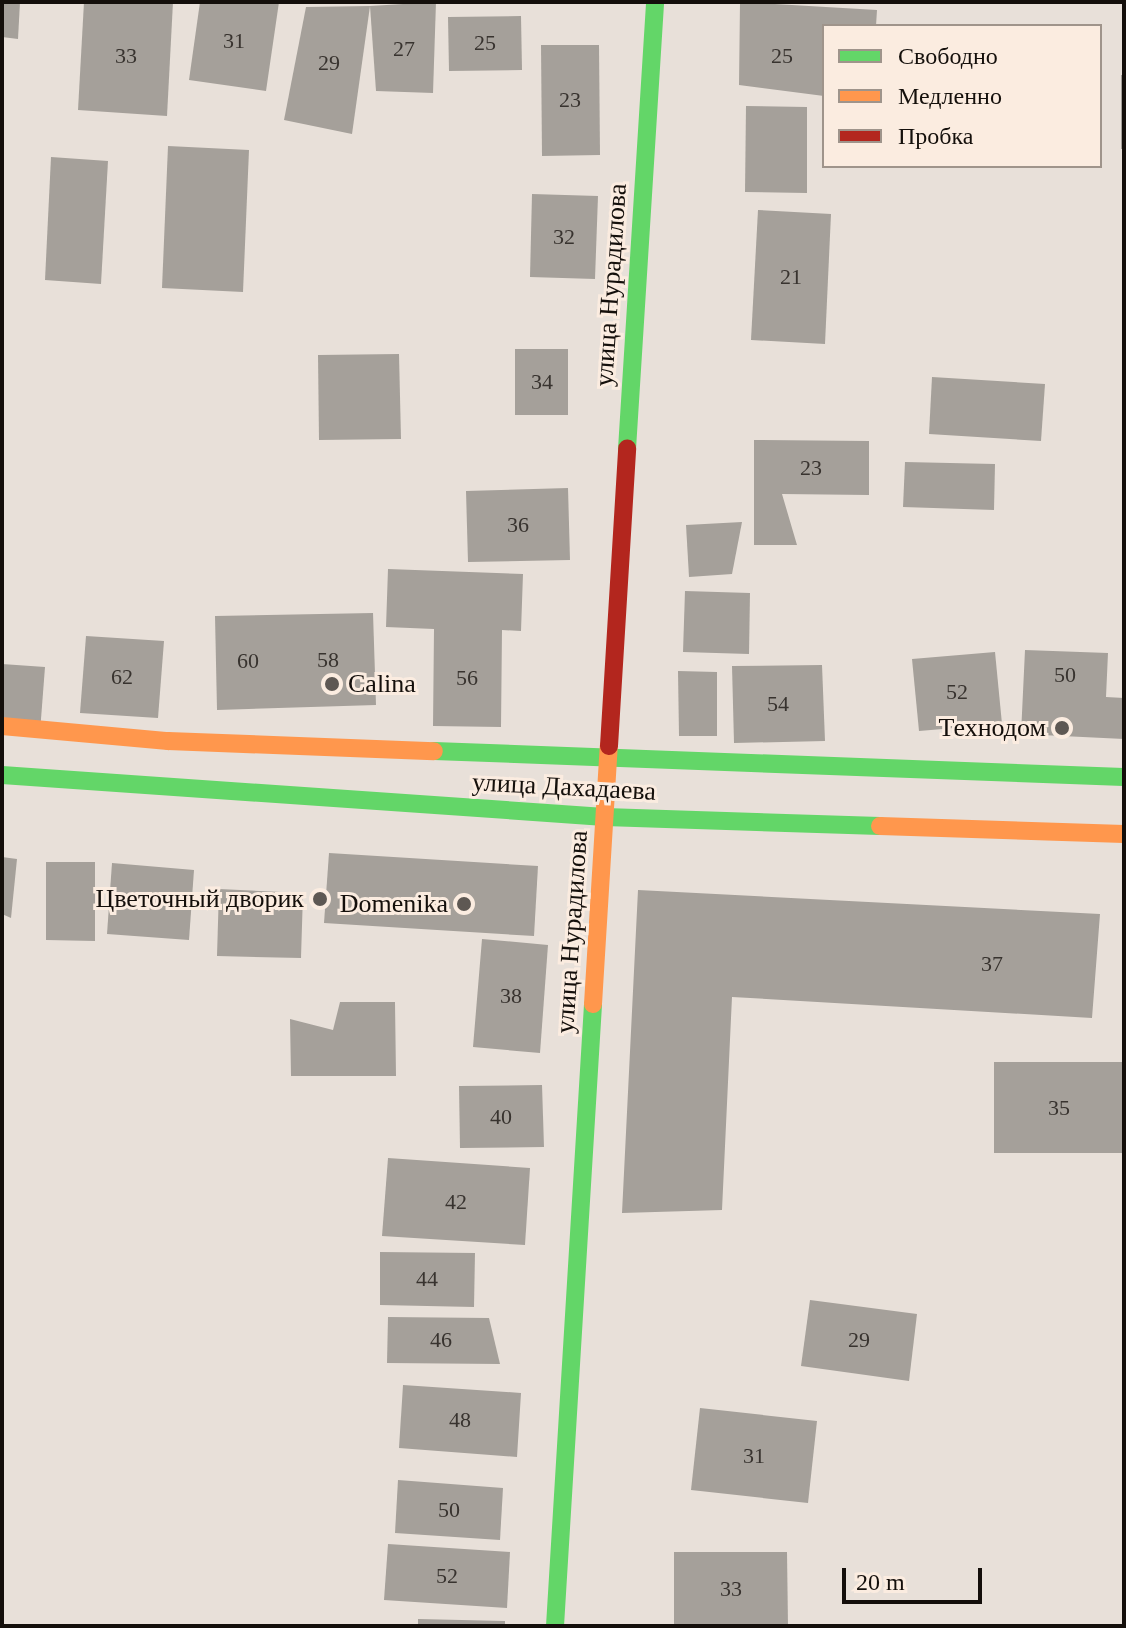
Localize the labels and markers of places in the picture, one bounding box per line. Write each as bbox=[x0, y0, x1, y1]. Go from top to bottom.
place label: Calina bbox=[348, 668, 416, 700]
marker: Calina bbox=[323, 675, 341, 693]
place label: Технодом bbox=[939, 712, 1046, 744]
marker: Технодом bbox=[1053, 719, 1071, 737]
place label: Цветочный дворик bbox=[95, 883, 304, 915]
place label: Domenika bbox=[340, 888, 448, 920]
marker: Цветочный дворик bbox=[311, 890, 329, 908]
marker: Domenika bbox=[455, 895, 473, 913]

